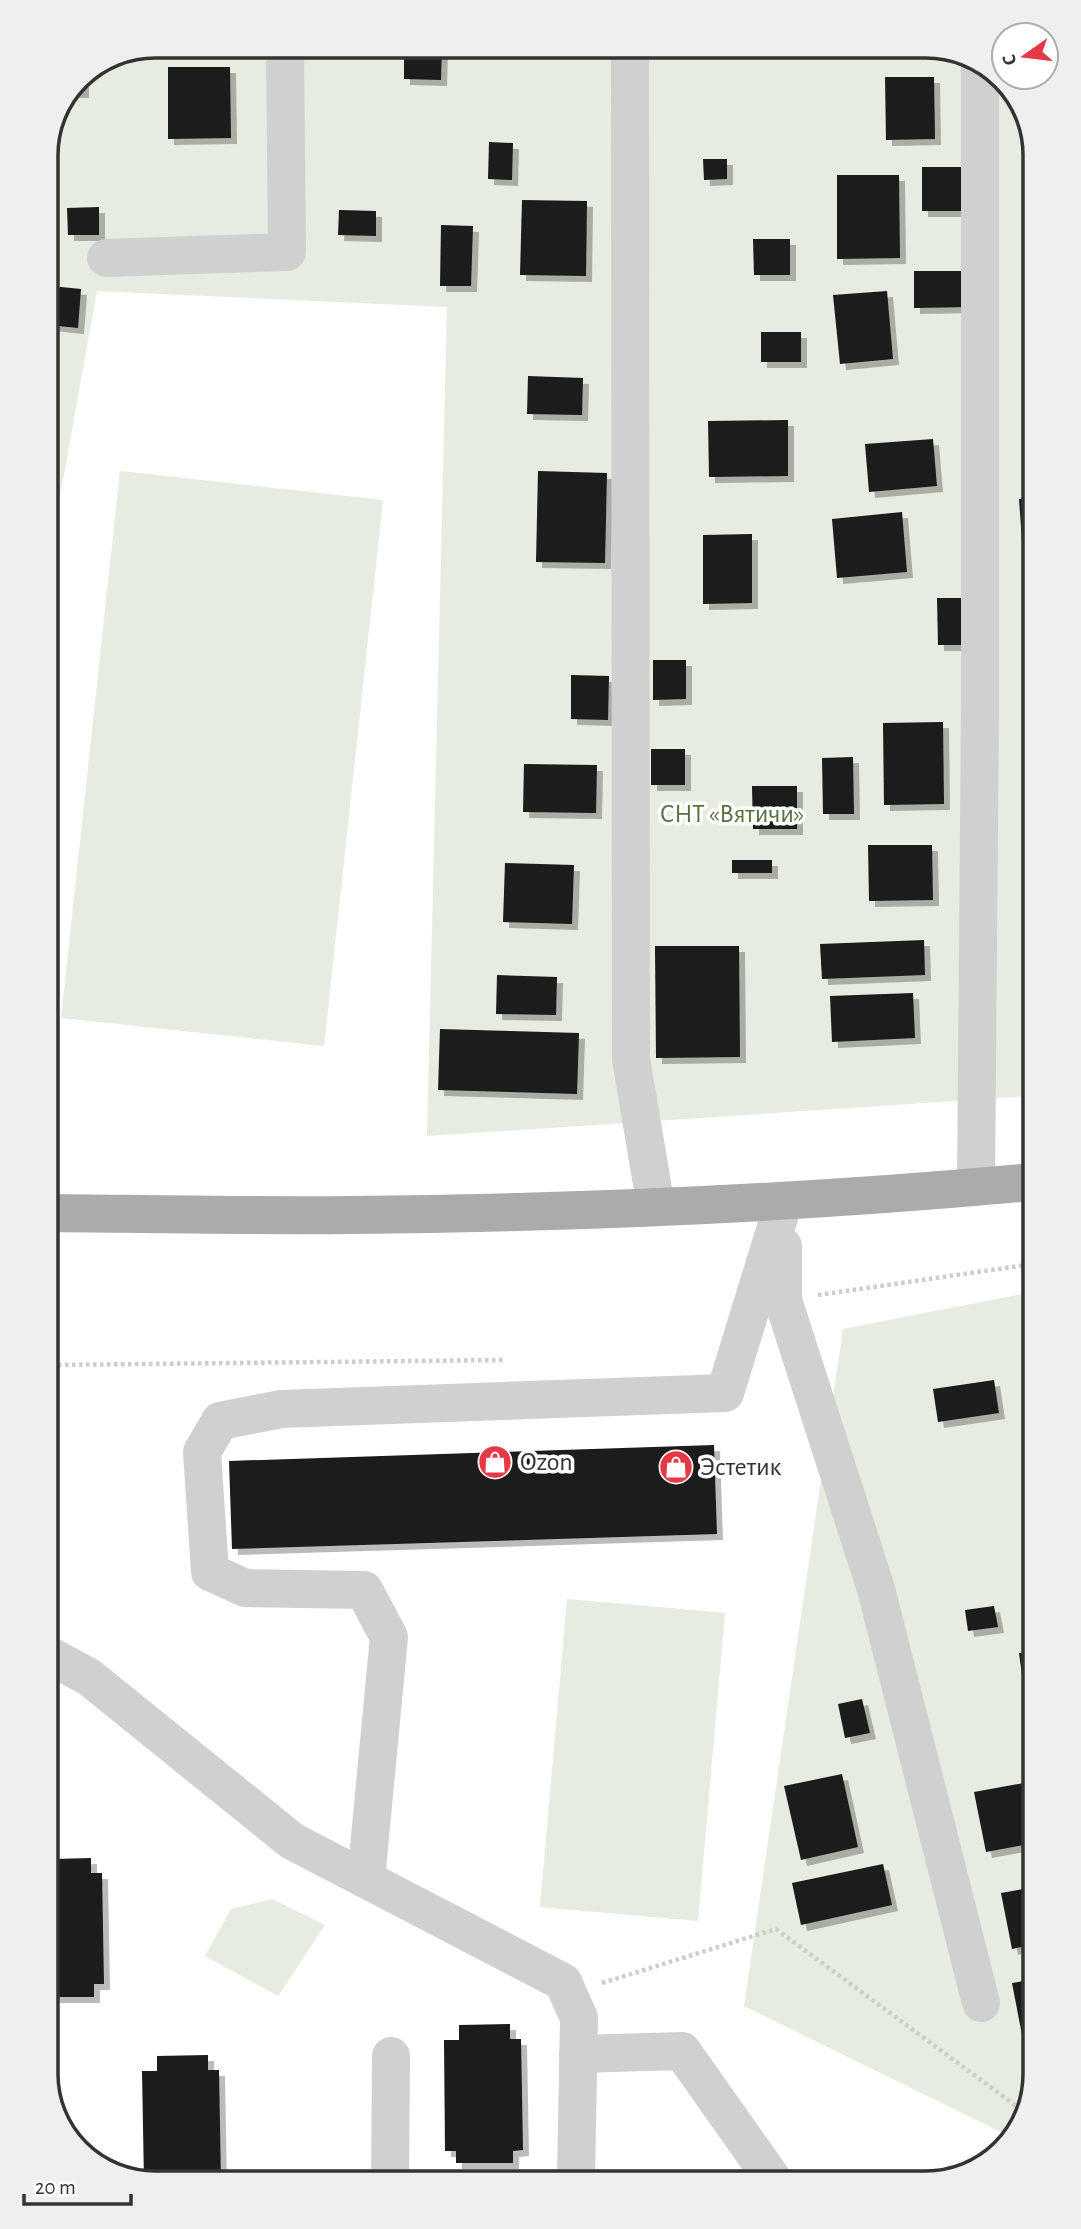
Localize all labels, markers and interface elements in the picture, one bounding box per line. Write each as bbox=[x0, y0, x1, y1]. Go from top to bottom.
north arrow bbox=[990, 21, 1060, 91]
text: С bbox=[999, 52, 1020, 67]
park label: СНТ «Вятичи» bbox=[660, 801, 804, 827]
shop icon: Ozon bbox=[476, 1443, 514, 1481]
shop icon: Эстетик bbox=[657, 1448, 695, 1486]
place label: Ozon bbox=[520, 1449, 573, 1475]
place label: Эстетик bbox=[700, 1454, 782, 1480]
scale bar bbox=[24, 2162, 131, 2206]
text: 20 m bbox=[35, 2177, 76, 2198]

